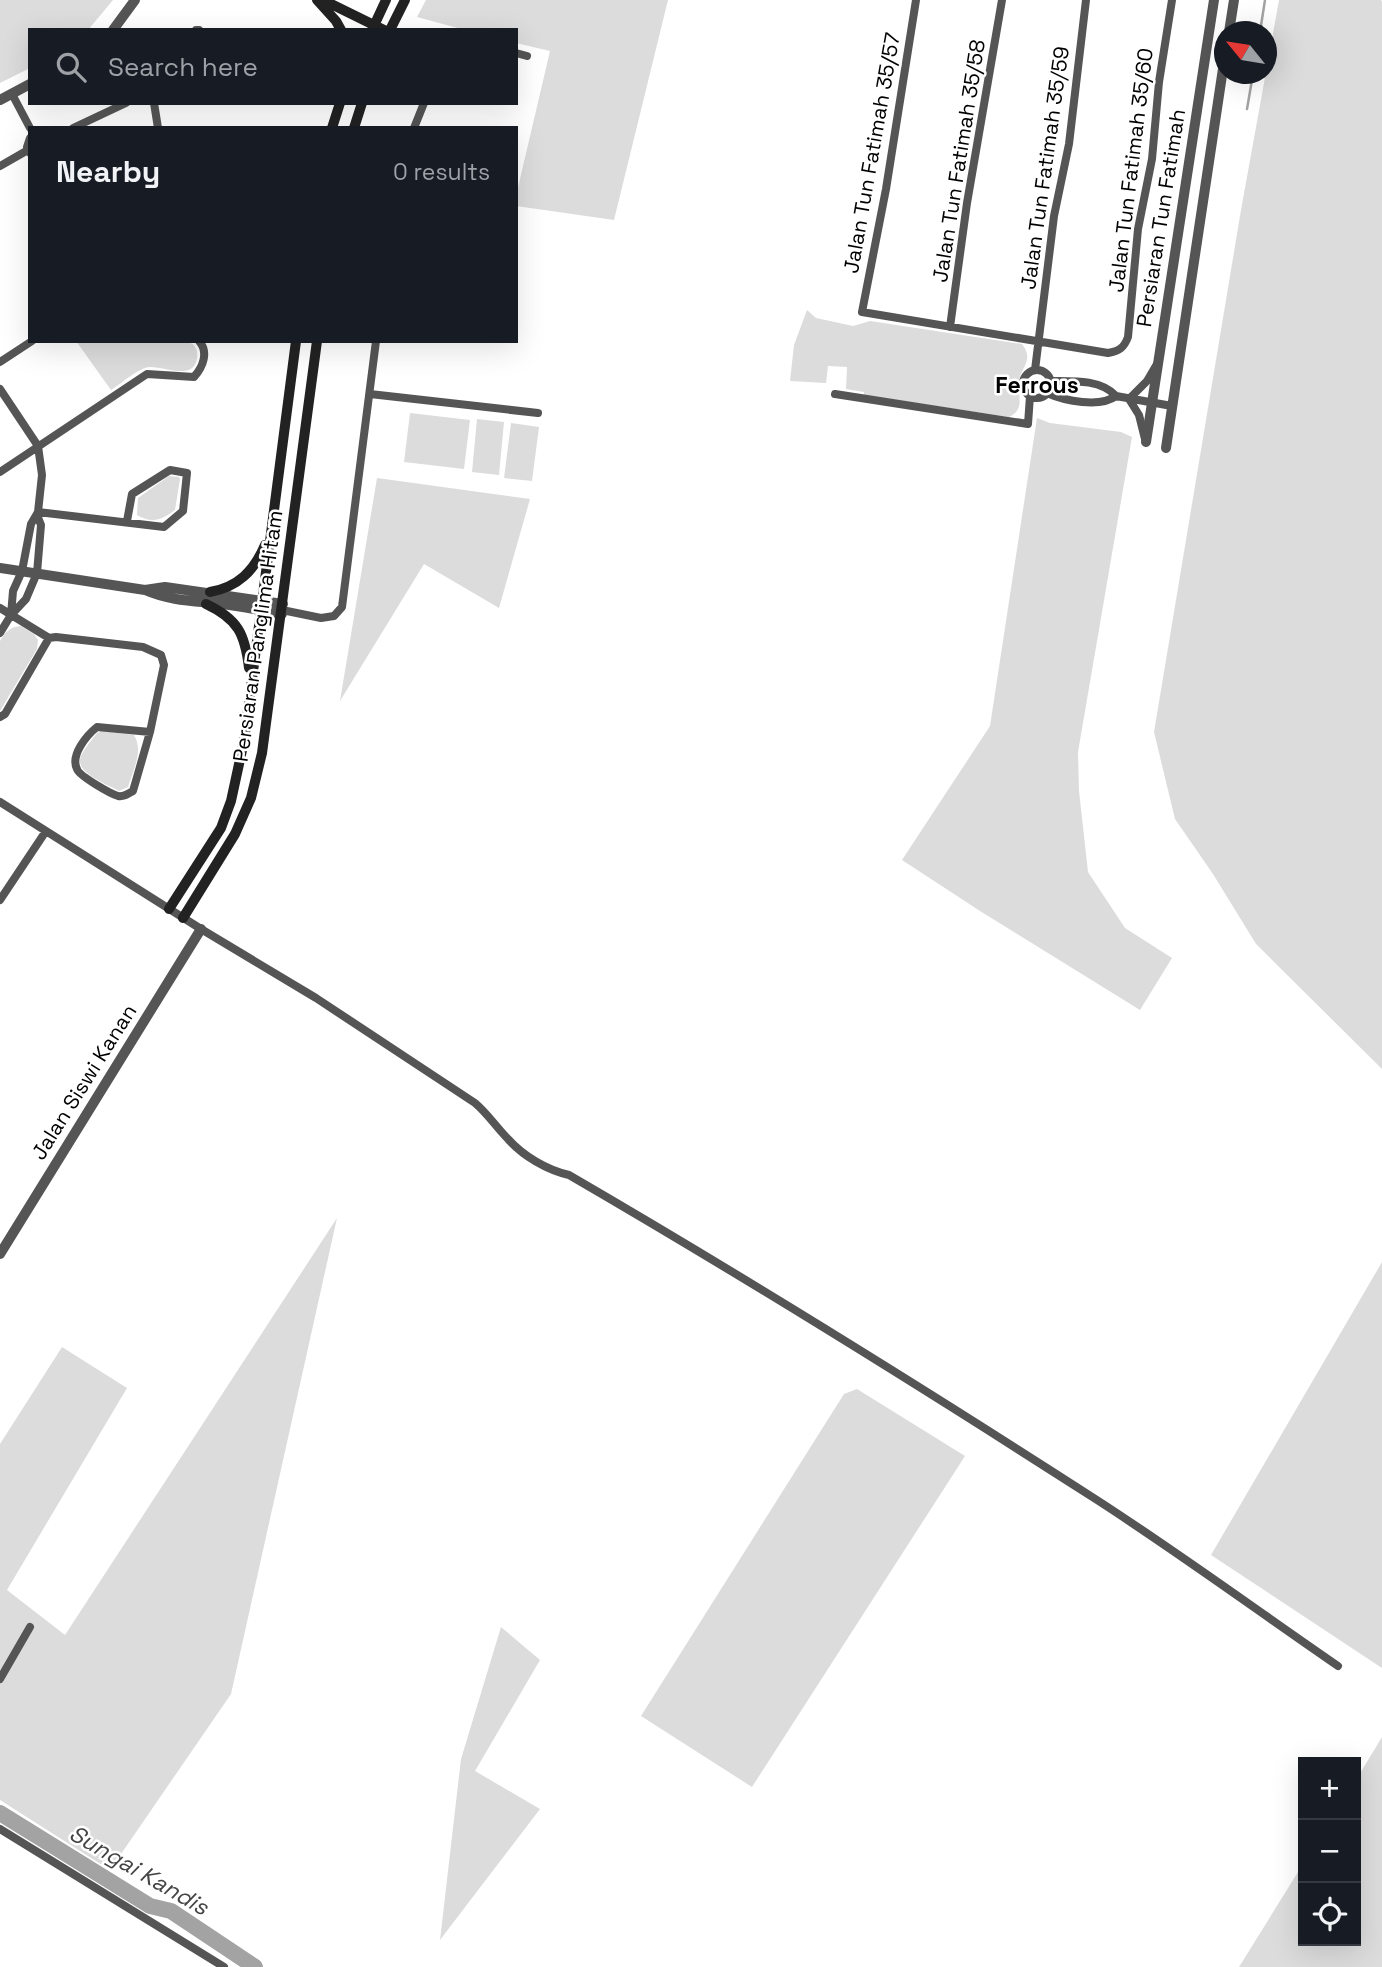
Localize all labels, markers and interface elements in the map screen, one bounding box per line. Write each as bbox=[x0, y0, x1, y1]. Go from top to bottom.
north arrow bbox=[1214, 21, 1277, 84]
search box bbox=[28, 28, 518, 105]
street label: Jalan Tun Fatimah 35/57 bbox=[837, 30, 906, 275]
street label: Jalan Tun Fatimah 35/58 bbox=[926, 38, 991, 284]
street label: Jalan Tun Fatimah 35/59 bbox=[1014, 45, 1075, 291]
street label: Jalan Tun Fatimah 35/60 bbox=[1102, 46, 1159, 294]
icon: search bbox=[52, 48, 90, 86]
text: Search here bbox=[108, 50, 258, 84]
street label: Persiaran Tun Fatimah bbox=[1130, 107, 1191, 329]
text: Nearby bbox=[56, 152, 160, 191]
text: 0 results bbox=[393, 157, 490, 187]
district label: Ferrous bbox=[995, 370, 1079, 400]
street label: Persiaran Panglima Hitam bbox=[226, 508, 289, 764]
street label: Jalan Siswi Kanan bbox=[25, 999, 142, 1165]
map controls bbox=[1298, 1757, 1361, 1946]
button: + bbox=[1298, 1757, 1361, 1820]
water label: Sungai Kandis bbox=[64, 1818, 215, 1922]
button: − bbox=[1298, 1820, 1361, 1883]
button: locate bbox=[1298, 1883, 1361, 1946]

